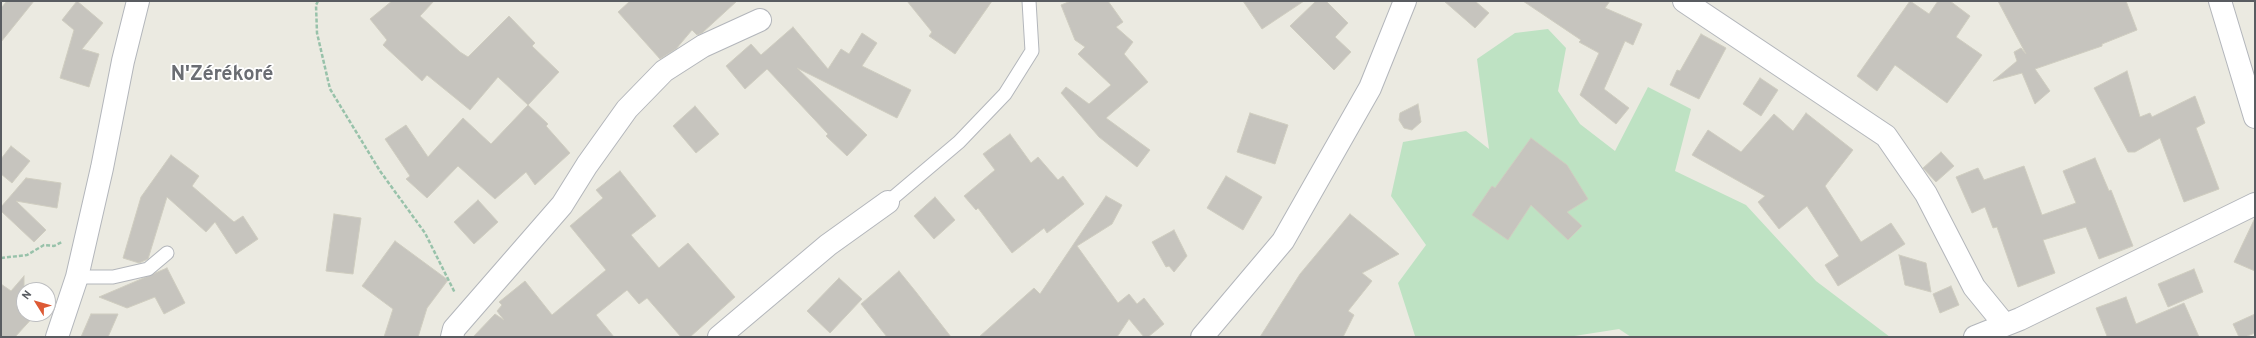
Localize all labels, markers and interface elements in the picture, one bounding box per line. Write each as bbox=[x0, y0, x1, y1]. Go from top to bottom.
district label: N'Zérékoré bbox=[171, 64, 273, 88]
north arrow bbox=[16, 282, 56, 322]
text: N bbox=[19, 288, 35, 303]

